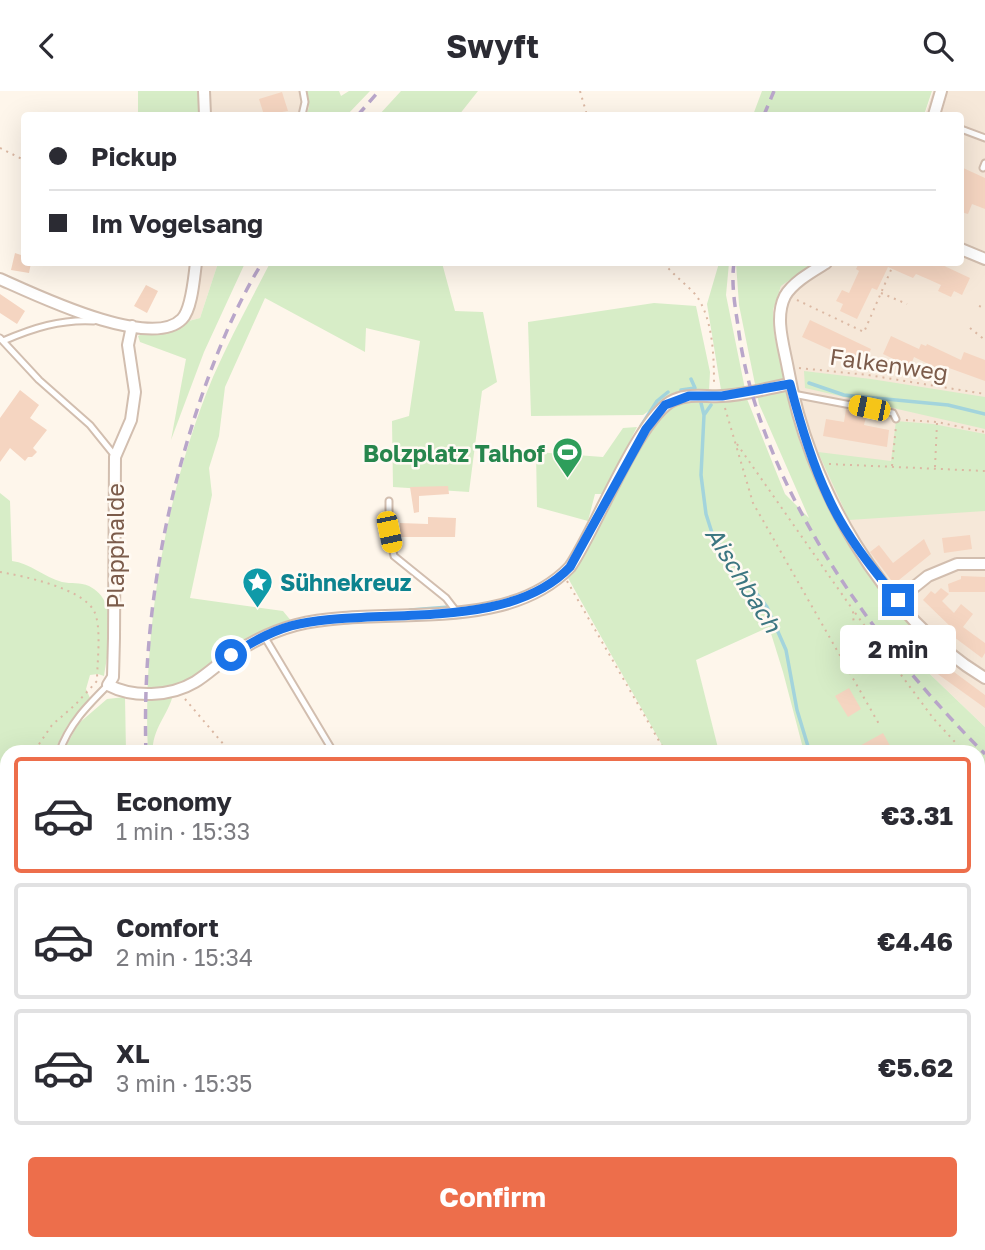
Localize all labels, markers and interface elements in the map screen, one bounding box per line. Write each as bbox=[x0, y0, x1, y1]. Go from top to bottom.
icon: back bbox=[28, 27, 66, 65]
text: Swyft bbox=[446, 27, 539, 65]
icon: search bbox=[919, 27, 957, 65]
text: Pickup bbox=[91, 141, 177, 172]
text: Im Vogelsang bbox=[91, 208, 263, 239]
street label: Falkenweg bbox=[828, 342, 950, 386]
car bbox=[847, 393, 892, 423]
sports icon: Bolzplatz Talhof bbox=[551, 436, 585, 480]
place label: Bolzplatz Talhof bbox=[363, 439, 546, 467]
street label: Plapphalde bbox=[101, 483, 129, 609]
car bbox=[375, 509, 404, 555]
water label: Aischbach bbox=[700, 521, 789, 638]
place icon: Sühnekreuz bbox=[240, 565, 274, 609]
place label: Sühnekreuz bbox=[280, 568, 412, 596]
route end bbox=[882, 584, 914, 616]
callout: 2 min bbox=[840, 625, 956, 673]
text: 2 min bbox=[868, 635, 928, 663]
route start bbox=[215, 639, 247, 671]
icon: car bbox=[32, 784, 95, 847]
text: Economy bbox=[116, 786, 232, 817]
text: €3.31 bbox=[881, 800, 953, 831]
text: 1 min · 15:33 bbox=[116, 817, 250, 845]
icon: car bbox=[32, 910, 95, 973]
text: Comfort bbox=[116, 912, 219, 943]
text: €4.46 bbox=[877, 926, 953, 957]
text: 2 min · 15:34 bbox=[116, 943, 253, 971]
icon: car bbox=[32, 1036, 95, 1099]
text: XL bbox=[116, 1038, 150, 1069]
text: €5.62 bbox=[878, 1052, 953, 1083]
text: 3 min · 15:35 bbox=[116, 1069, 252, 1097]
button: Confirm bbox=[28, 1157, 957, 1237]

